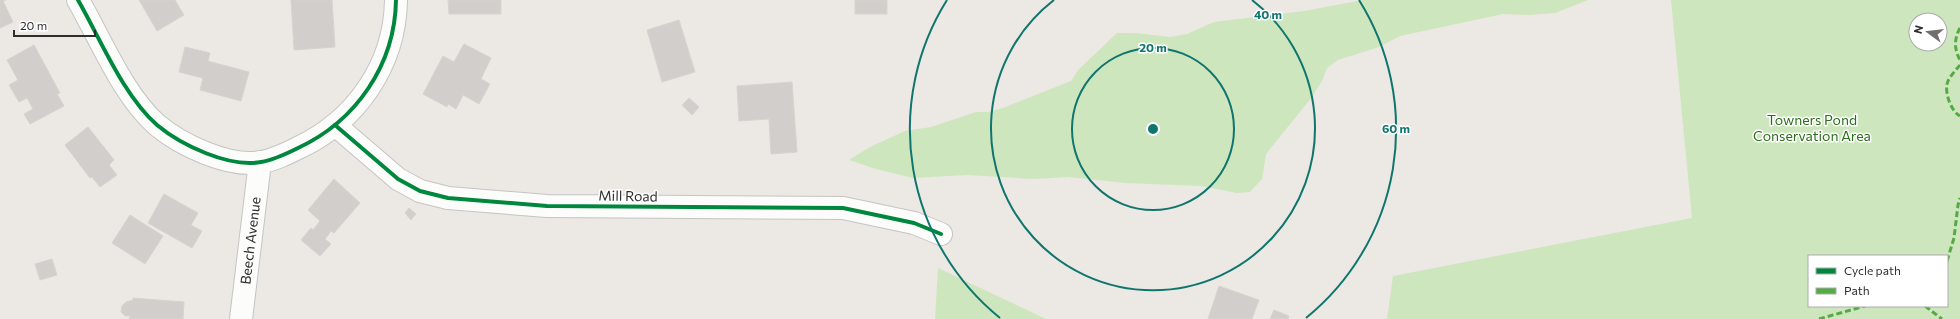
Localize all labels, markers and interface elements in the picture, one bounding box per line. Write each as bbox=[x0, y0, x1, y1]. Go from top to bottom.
text: 40 m bbox=[1254, 7, 1282, 21]
scale bar bbox=[14, 12, 95, 38]
north arrow bbox=[1908, 12, 1948, 52]
text: 20 m bbox=[20, 18, 47, 32]
text: N bbox=[1911, 24, 1925, 35]
text: 20 m bbox=[1139, 40, 1167, 54]
park label: Towners Pond Conservation Area bbox=[1753, 111, 1871, 144]
text: 60 m bbox=[1382, 121, 1410, 135]
centre of rings bbox=[1146, 122, 1160, 136]
street label: Mill Road bbox=[598, 186, 658, 205]
street label: Beech Avenue bbox=[236, 196, 264, 285]
legend bbox=[1808, 255, 1948, 307]
text: Cycle path bbox=[1844, 263, 1901, 277]
text: Path bbox=[1844, 283, 1870, 297]

